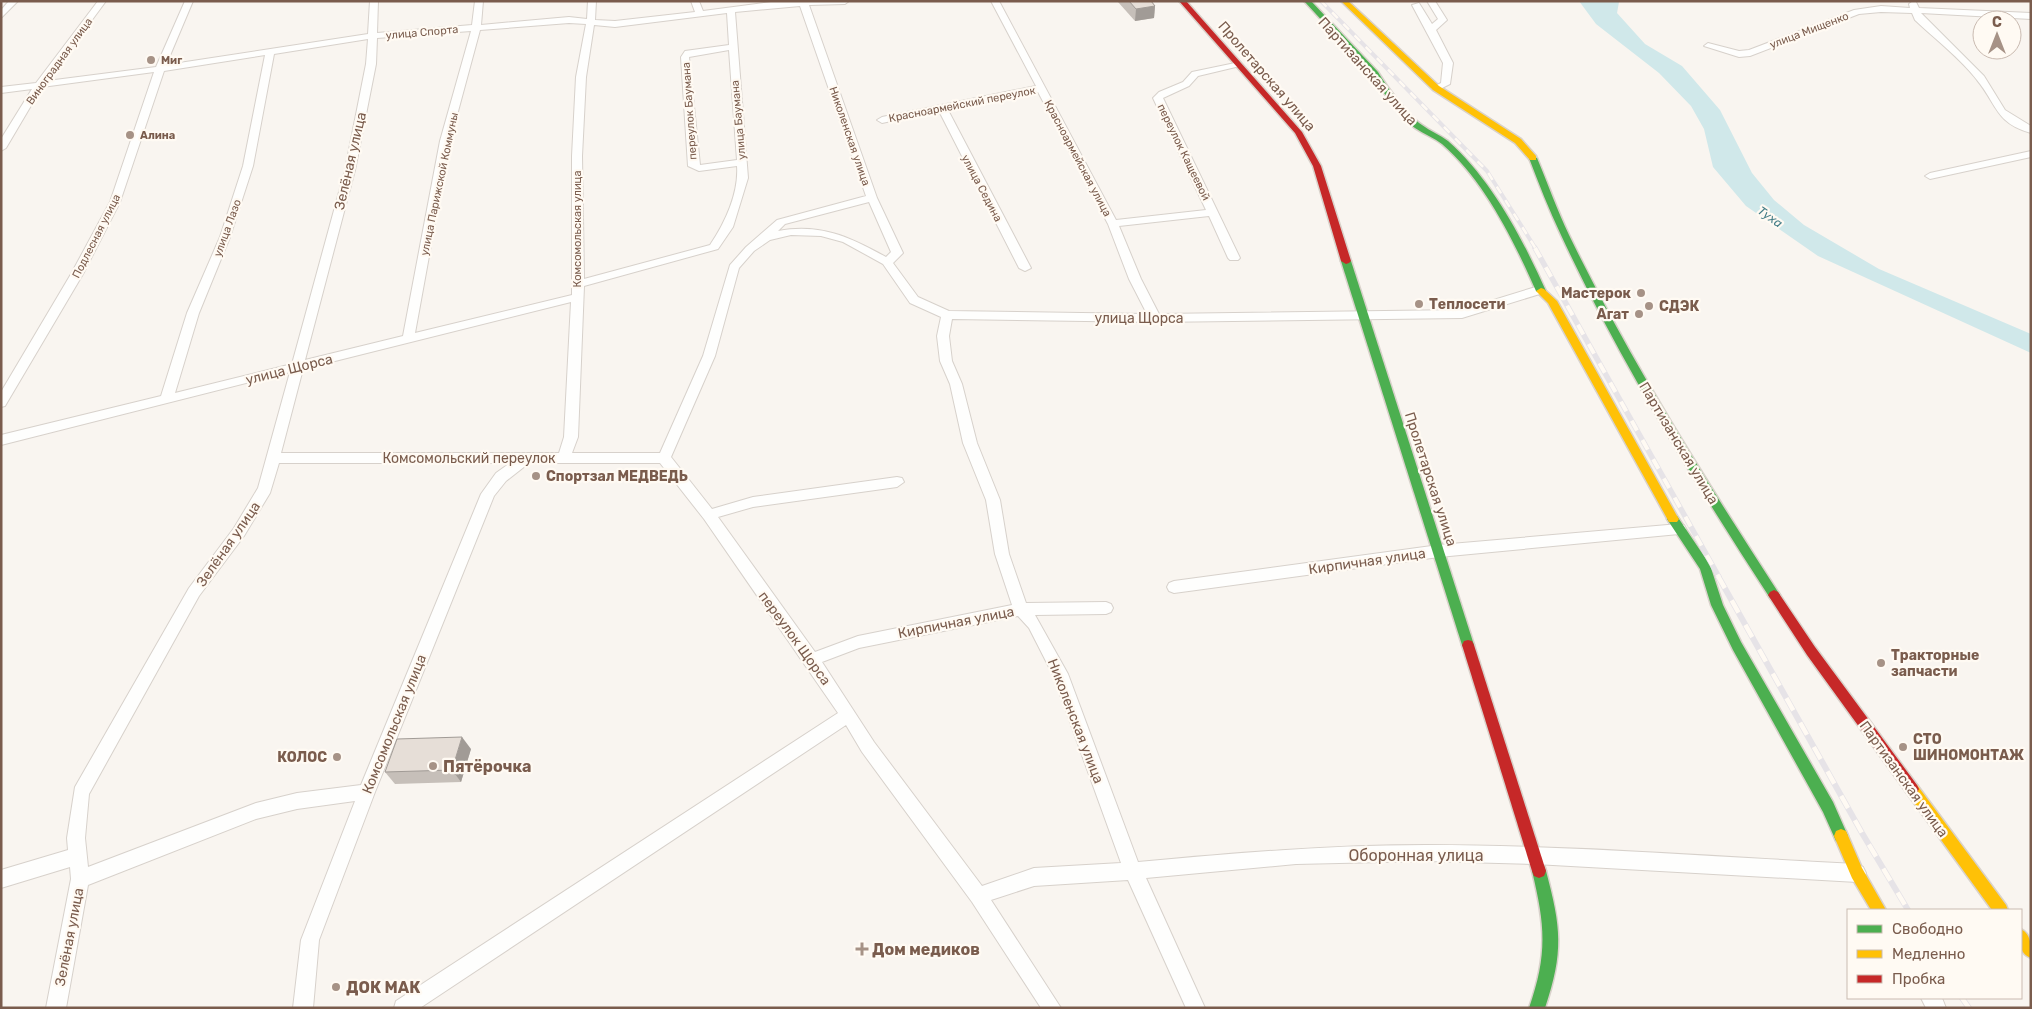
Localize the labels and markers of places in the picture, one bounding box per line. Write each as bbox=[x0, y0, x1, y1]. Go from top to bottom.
marker: Миг bbox=[145, 54, 157, 66]
place label: Миг bbox=[161, 54, 182, 67]
marker: Алина bbox=[124, 129, 136, 141]
place label: Алина bbox=[140, 129, 175, 142]
place label: Мастерок bbox=[1561, 285, 1632, 302]
marker: Мастерок bbox=[1635, 287, 1647, 299]
place label: Теплосети bbox=[1429, 296, 1506, 313]
marker: Теплосети bbox=[1413, 298, 1425, 310]
place label: СДЭК bbox=[1659, 298, 1699, 315]
marker: СДЭК bbox=[1643, 300, 1655, 312]
place label: Агат bbox=[1597, 306, 1629, 323]
marker: Агат bbox=[1633, 308, 1645, 320]
place label: Спортзал МЕДВЕДЬ bbox=[546, 468, 688, 485]
marker: Спортзал МЕДВЕДЬ bbox=[530, 470, 542, 482]
place label: Тракторные запчасти bbox=[1891, 647, 1979, 680]
marker: Тракторные запчасти bbox=[1875, 657, 1887, 669]
place label: СТО ШИНОМОНТАЖ bbox=[1913, 731, 2024, 764]
marker: СТО ШИНОМОНТАЖ bbox=[1897, 741, 1909, 753]
place label: КОЛОС bbox=[277, 749, 327, 766]
marker: КОЛОС bbox=[331, 751, 343, 763]
place label: Пятёрочка bbox=[443, 757, 532, 776]
marker: Пятёрочка bbox=[427, 760, 439, 772]
place label: Дом медиков bbox=[872, 940, 980, 959]
marker: Дом медиков bbox=[856, 943, 868, 955]
place label: ДОК МАК bbox=[346, 978, 420, 997]
marker: ДОК МАК bbox=[330, 981, 342, 993]

